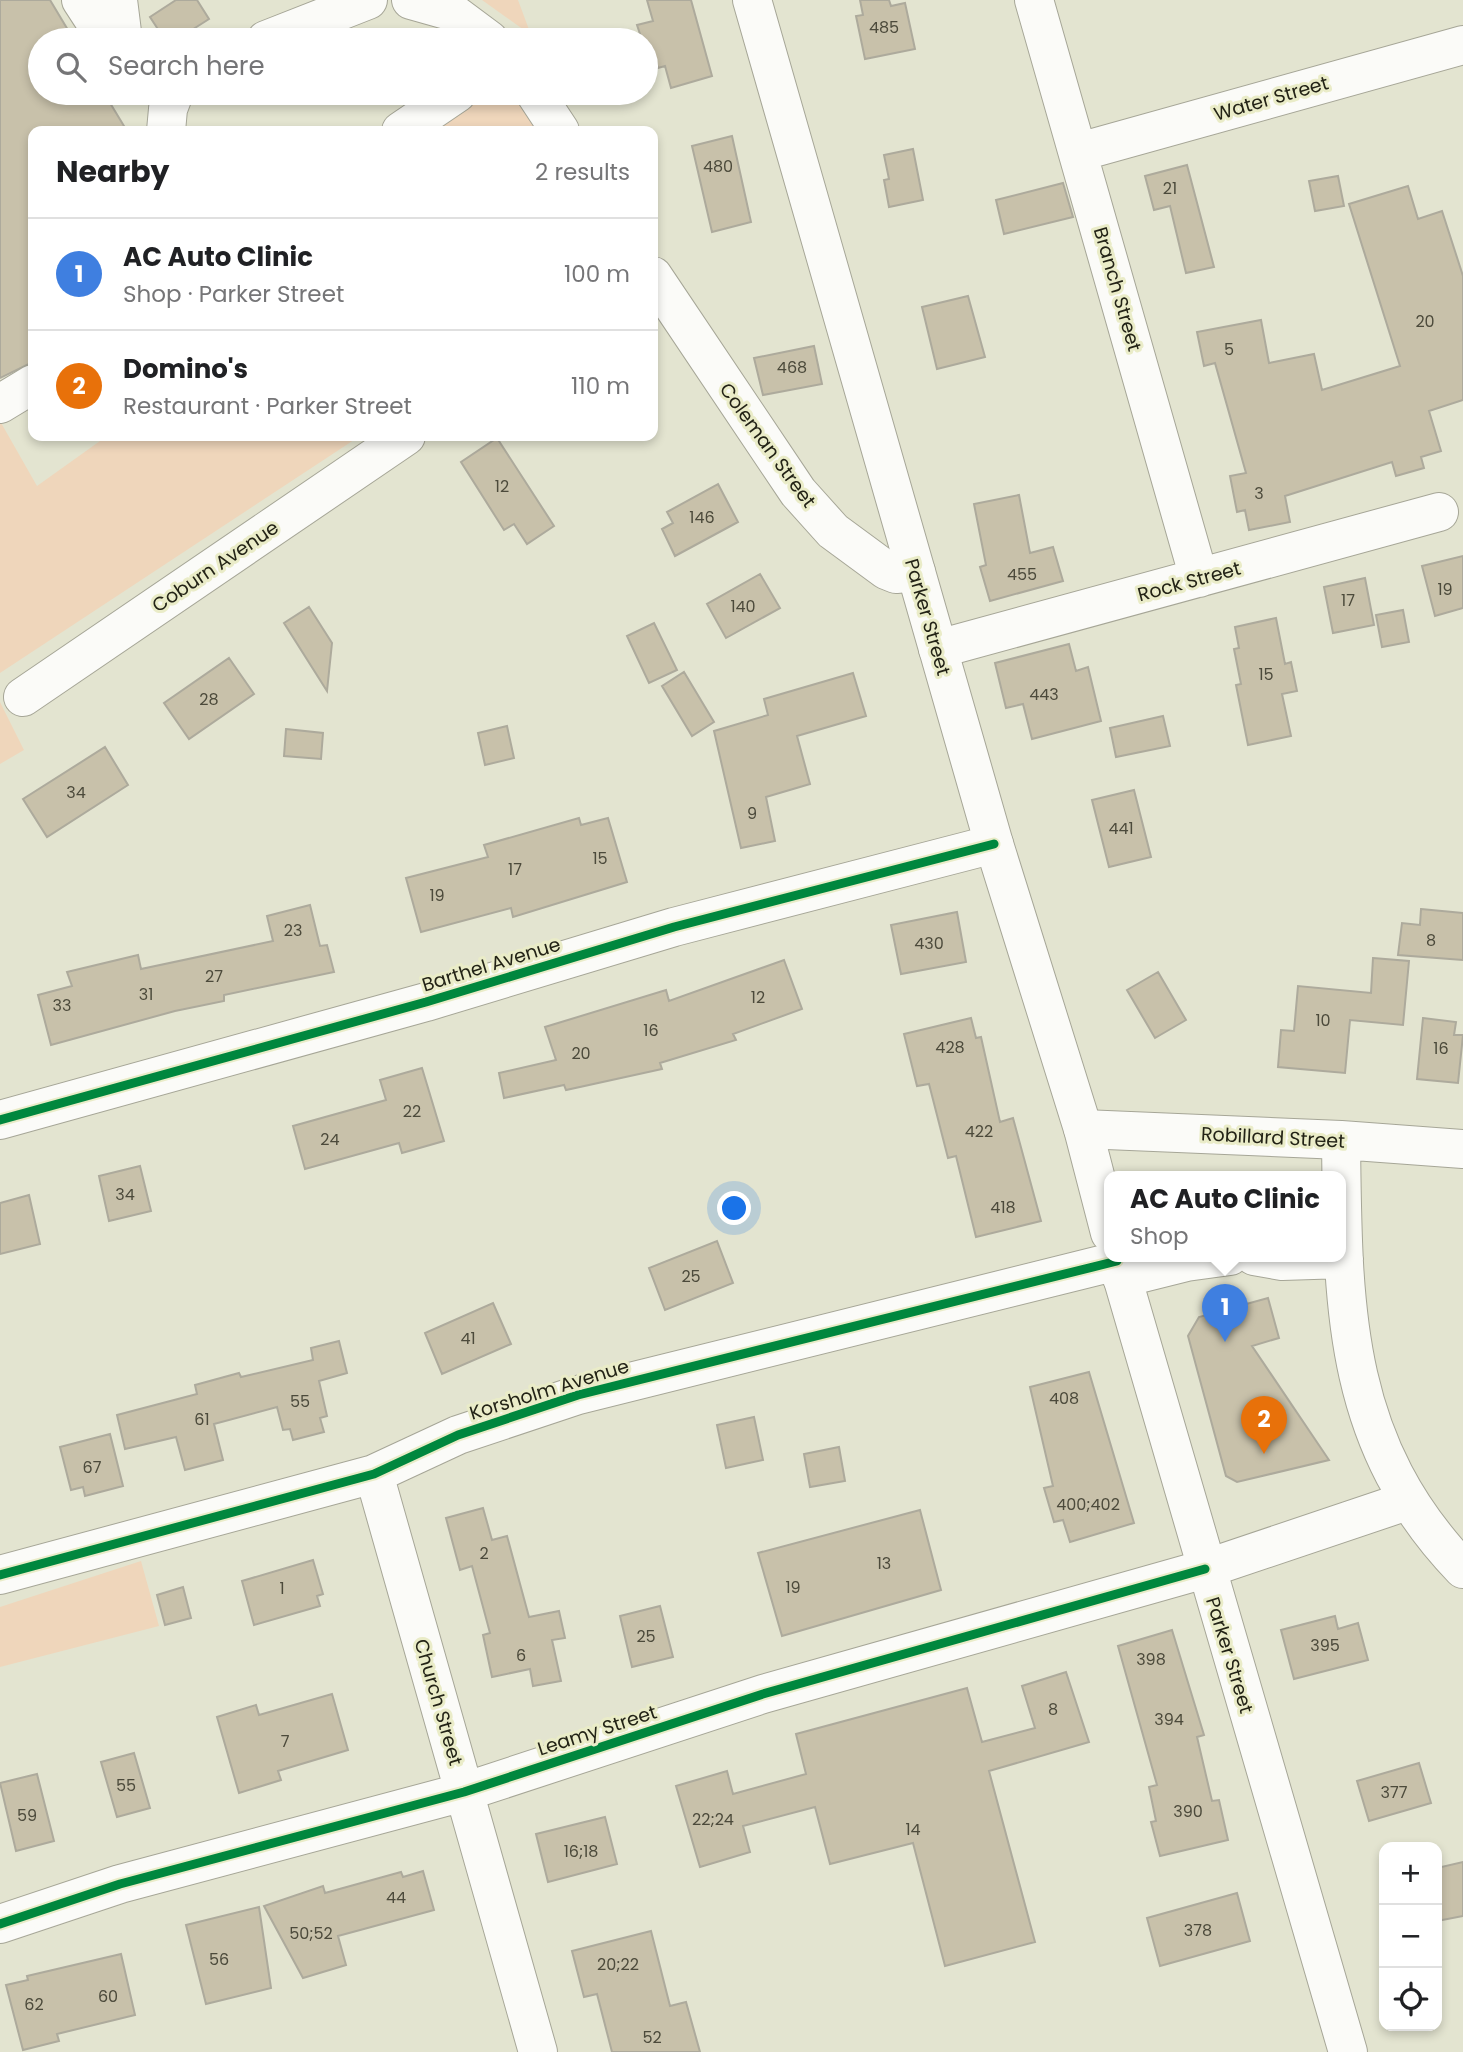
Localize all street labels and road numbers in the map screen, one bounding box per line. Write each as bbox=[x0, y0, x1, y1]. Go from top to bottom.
street label: Water Street bbox=[1211, 69, 1332, 128]
street label: Branch Street bbox=[1087, 224, 1148, 355]
street label: Coleman Street bbox=[713, 377, 822, 513]
street label: Coburn Avenue bbox=[147, 514, 284, 619]
street label: Rock Street bbox=[1135, 555, 1244, 608]
street label: Parker Street bbox=[898, 556, 957, 679]
street label: Barthel Avenue bbox=[419, 931, 564, 998]
street label: Robillard Street bbox=[1200, 1120, 1346, 1155]
street label: Korsholm Avenue bbox=[466, 1352, 632, 1427]
street label: Parker Street bbox=[1199, 1594, 1260, 1717]
street label: Church Street bbox=[408, 1636, 469, 1769]
street label: Leamy Street bbox=[534, 1698, 660, 1762]

